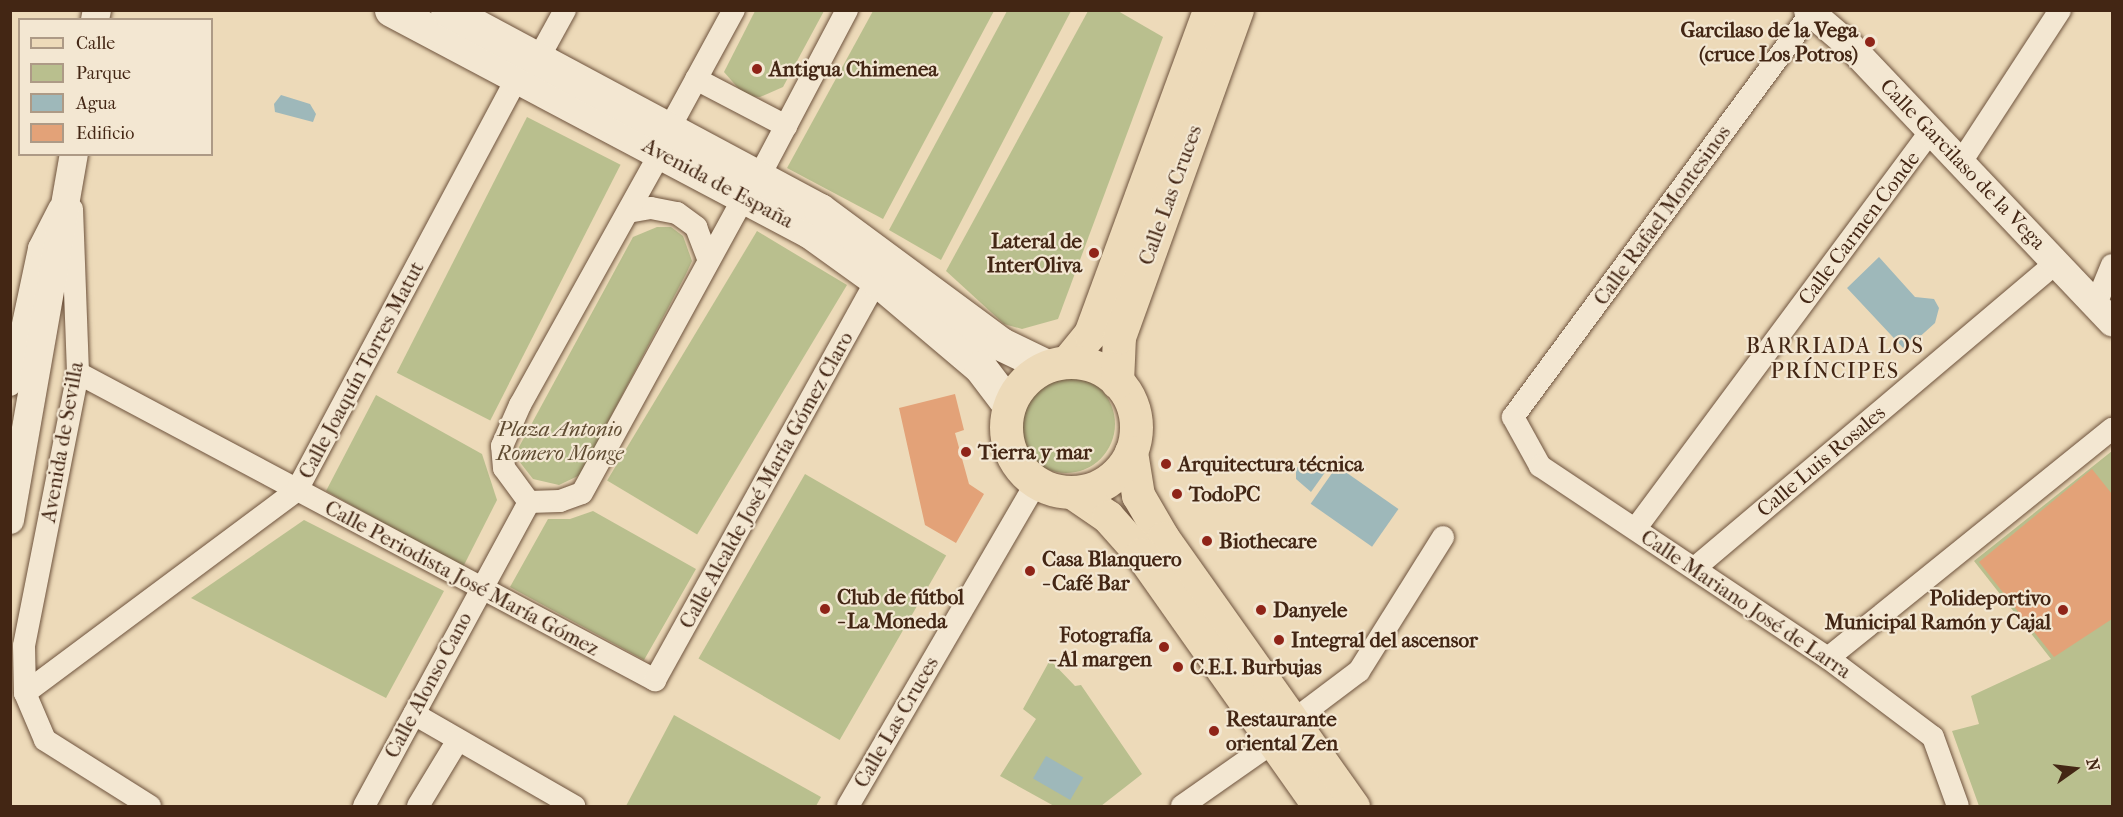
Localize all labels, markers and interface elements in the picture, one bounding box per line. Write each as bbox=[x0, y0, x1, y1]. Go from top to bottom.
place label: Garcilaso de la Vega (cruce Los Potros) bbox=[1681, 17, 1858, 67]
legend bbox=[18, 18, 213, 156]
text: Calle bbox=[76, 33, 115, 54]
marker: Garcilaso de la Vega (cruce Los Potros) bbox=[1863, 35, 1877, 49]
place label: Antigua Chimenea bbox=[769, 56, 938, 82]
marker: Antigua Chimenea bbox=[750, 62, 764, 76]
text: Parque bbox=[76, 63, 131, 84]
street label: Calle Garcilaso de la Vega bbox=[1875, 73, 2051, 255]
text: Agua bbox=[76, 93, 116, 114]
street label: Calle Rafael Montesinos bbox=[1588, 120, 1736, 310]
street label: Calle Las Cruces bbox=[1133, 122, 1207, 268]
text: Edificio bbox=[76, 123, 134, 144]
street label: Avenida de España bbox=[638, 133, 798, 233]
street label: Calle Carmen Conde bbox=[1793, 146, 1925, 310]
place label: Lateral de InterOliva bbox=[987, 228, 1082, 278]
marker: Lateral de InterOliva bbox=[1087, 246, 1101, 260]
street label: Calle Joaquín Torres Matut bbox=[293, 257, 429, 483]
street label: Calle Alcalde José María Gómez Claro bbox=[674, 327, 858, 633]
district label: BARRIADA LOS PRÍNCIPES bbox=[1746, 333, 1924, 384]
street label: Avenida de Sevilla bbox=[35, 360, 89, 524]
street label: Calle Luis Rosales bbox=[1752, 400, 1890, 522]
park label: Plaza Antonio Romero Monge bbox=[496, 416, 624, 466]
place label: Tierra y mar bbox=[978, 439, 1092, 465]
marker: Tierra y mar bbox=[959, 445, 973, 459]
place label: Arquitectura técnica bbox=[1178, 451, 1363, 477]
marker: Arquitectura técnica bbox=[1159, 457, 1173, 471]
place label: TodoPC bbox=[1189, 481, 1260, 507]
marker: TodoPC bbox=[1170, 487, 1184, 501]
street label: Calle Periodista José María Gómez bbox=[321, 495, 603, 661]
street label: Calle Mariano José de Larra bbox=[1636, 524, 1856, 684]
place label: Biothecare bbox=[1219, 528, 1317, 554]
marker: Biothecare bbox=[1200, 534, 1214, 548]
place label: Casa Blanquero - Café Bar bbox=[1042, 546, 1182, 596]
marker: Casa Blanquero - Café Bar bbox=[1023, 564, 1037, 578]
place label: Club de fútbol - La Moneda bbox=[837, 584, 964, 634]
place label: Polideportivo Municipal Ramón y Cajal bbox=[1825, 585, 2051, 635]
place label: Danyele bbox=[1273, 597, 1347, 623]
marker: Club de fútbol - La Moneda bbox=[818, 602, 832, 616]
marker: Danyele bbox=[1254, 603, 1268, 617]
marker: Polideportivo Municipal Ramón y Cajal bbox=[2056, 603, 2070, 617]
street label: Calle Alonso Cano bbox=[379, 608, 477, 762]
place label: Fotografía - Al margen bbox=[1048, 622, 1152, 672]
place label: Integral del ascensor bbox=[1291, 627, 1478, 653]
marker: Integral del ascensor bbox=[1272, 633, 1286, 647]
marker: Fotografía - Al margen bbox=[1157, 640, 1171, 654]
street label: Calle Las Cruces bbox=[848, 652, 944, 792]
place label: C.E.I. Burbujas bbox=[1190, 654, 1322, 680]
marker: C.E.I. Burbujas bbox=[1171, 660, 1185, 674]
place label: Restaurante oriental Zen bbox=[1226, 706, 1338, 756]
marker: Restaurante oriental Zen bbox=[1207, 724, 1221, 738]
north arrow bbox=[2045, 739, 2105, 799]
text: N bbox=[2082, 756, 2104, 773]

